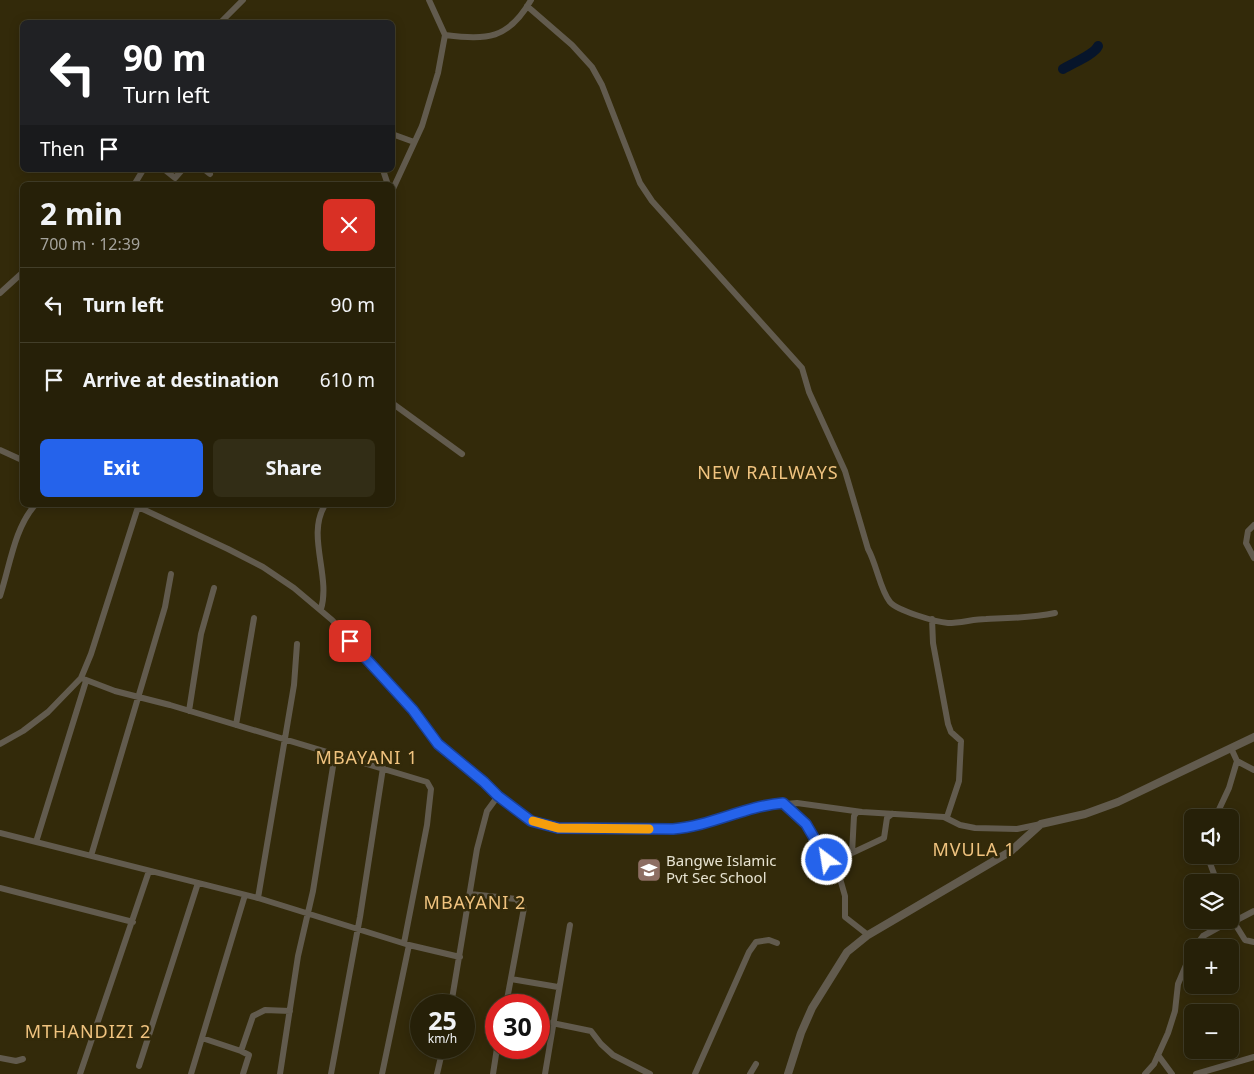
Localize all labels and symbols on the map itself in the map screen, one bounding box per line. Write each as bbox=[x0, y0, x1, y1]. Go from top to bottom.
district label: NEW RAILWAYS bbox=[697, 460, 839, 484]
pin bbox=[329, 620, 371, 662]
district label: MBAYANI 1 bbox=[316, 745, 418, 769]
position arrow bbox=[800, 833, 852, 885]
district label: MVULA 1 bbox=[932, 837, 1016, 861]
place label: Bangwe Islamic Pvt Sec School bbox=[666, 850, 776, 887]
school or university icon: Bangwe Islamic Pvt Sec School bbox=[636, 857, 662, 883]
district label: MBAYANI 2 bbox=[424, 890, 526, 914]
speed limit sign: 30 bbox=[485, 994, 550, 1059]
district label: MTHANDIZI 2 bbox=[25, 1019, 151, 1043]

